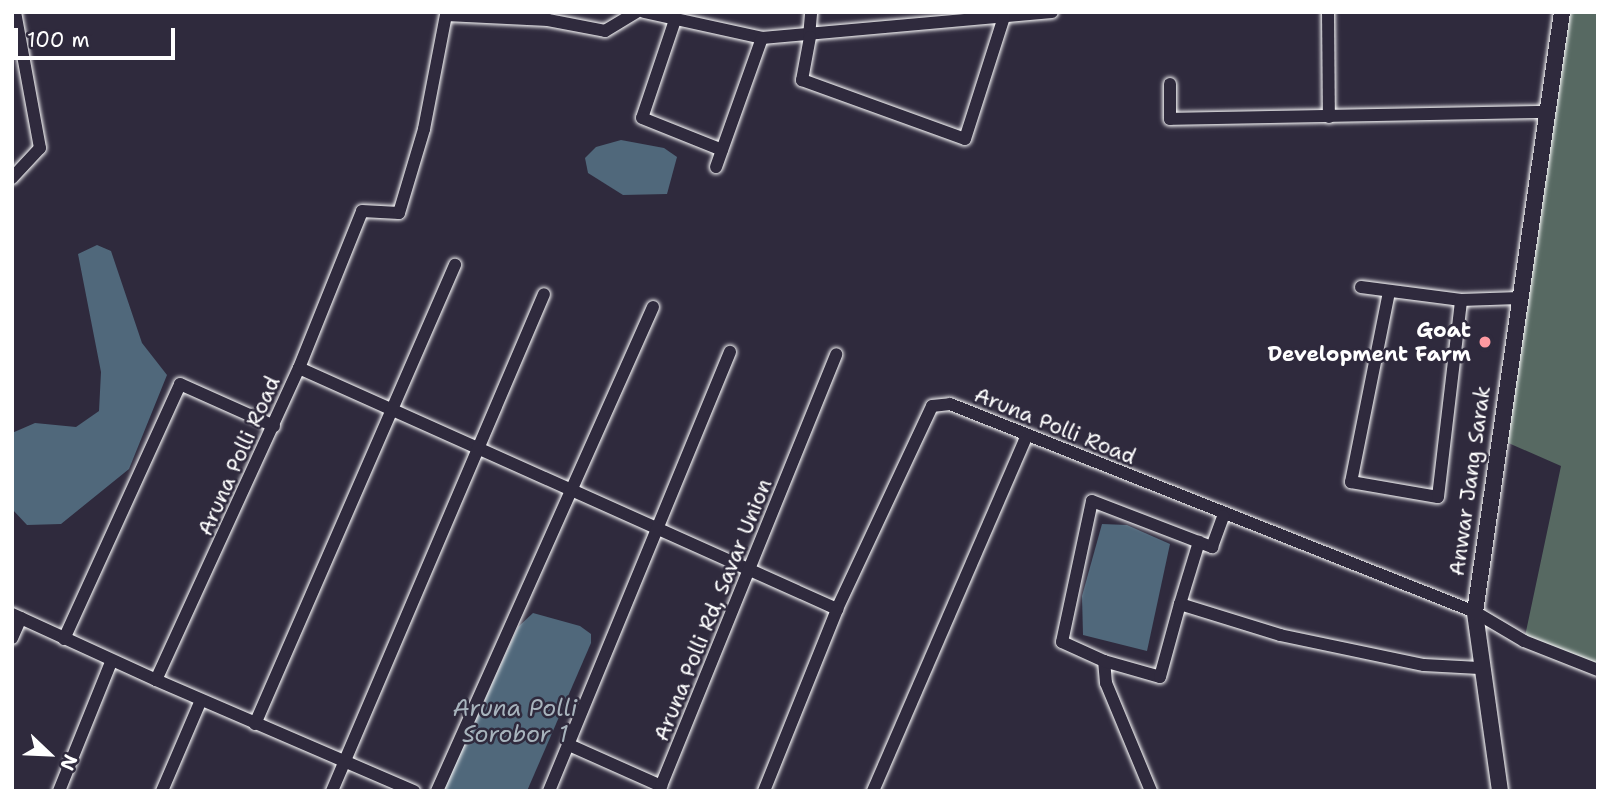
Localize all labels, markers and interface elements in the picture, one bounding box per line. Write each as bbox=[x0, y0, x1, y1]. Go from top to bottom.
scale bar bbox=[18, 14, 178, 58]
text: 100 m bbox=[27, 26, 90, 54]
place label: Goat Development Farm bbox=[1267, 317, 1471, 367]
marker: Goat Development Farm bbox=[1477, 334, 1493, 350]
street label: Aruna Polli Road bbox=[193, 372, 285, 540]
street label: Aruna Polli Road bbox=[971, 382, 1139, 470]
street label: Anwar Jang Sarak bbox=[1444, 384, 1496, 578]
street label: Aruna Polli Rd, Savar Union bbox=[649, 475, 777, 745]
water label: Aruna Polli Sorobor 1 bbox=[453, 694, 577, 748]
north arrow bbox=[14, 719, 84, 789]
text: N bbox=[54, 751, 83, 774]

